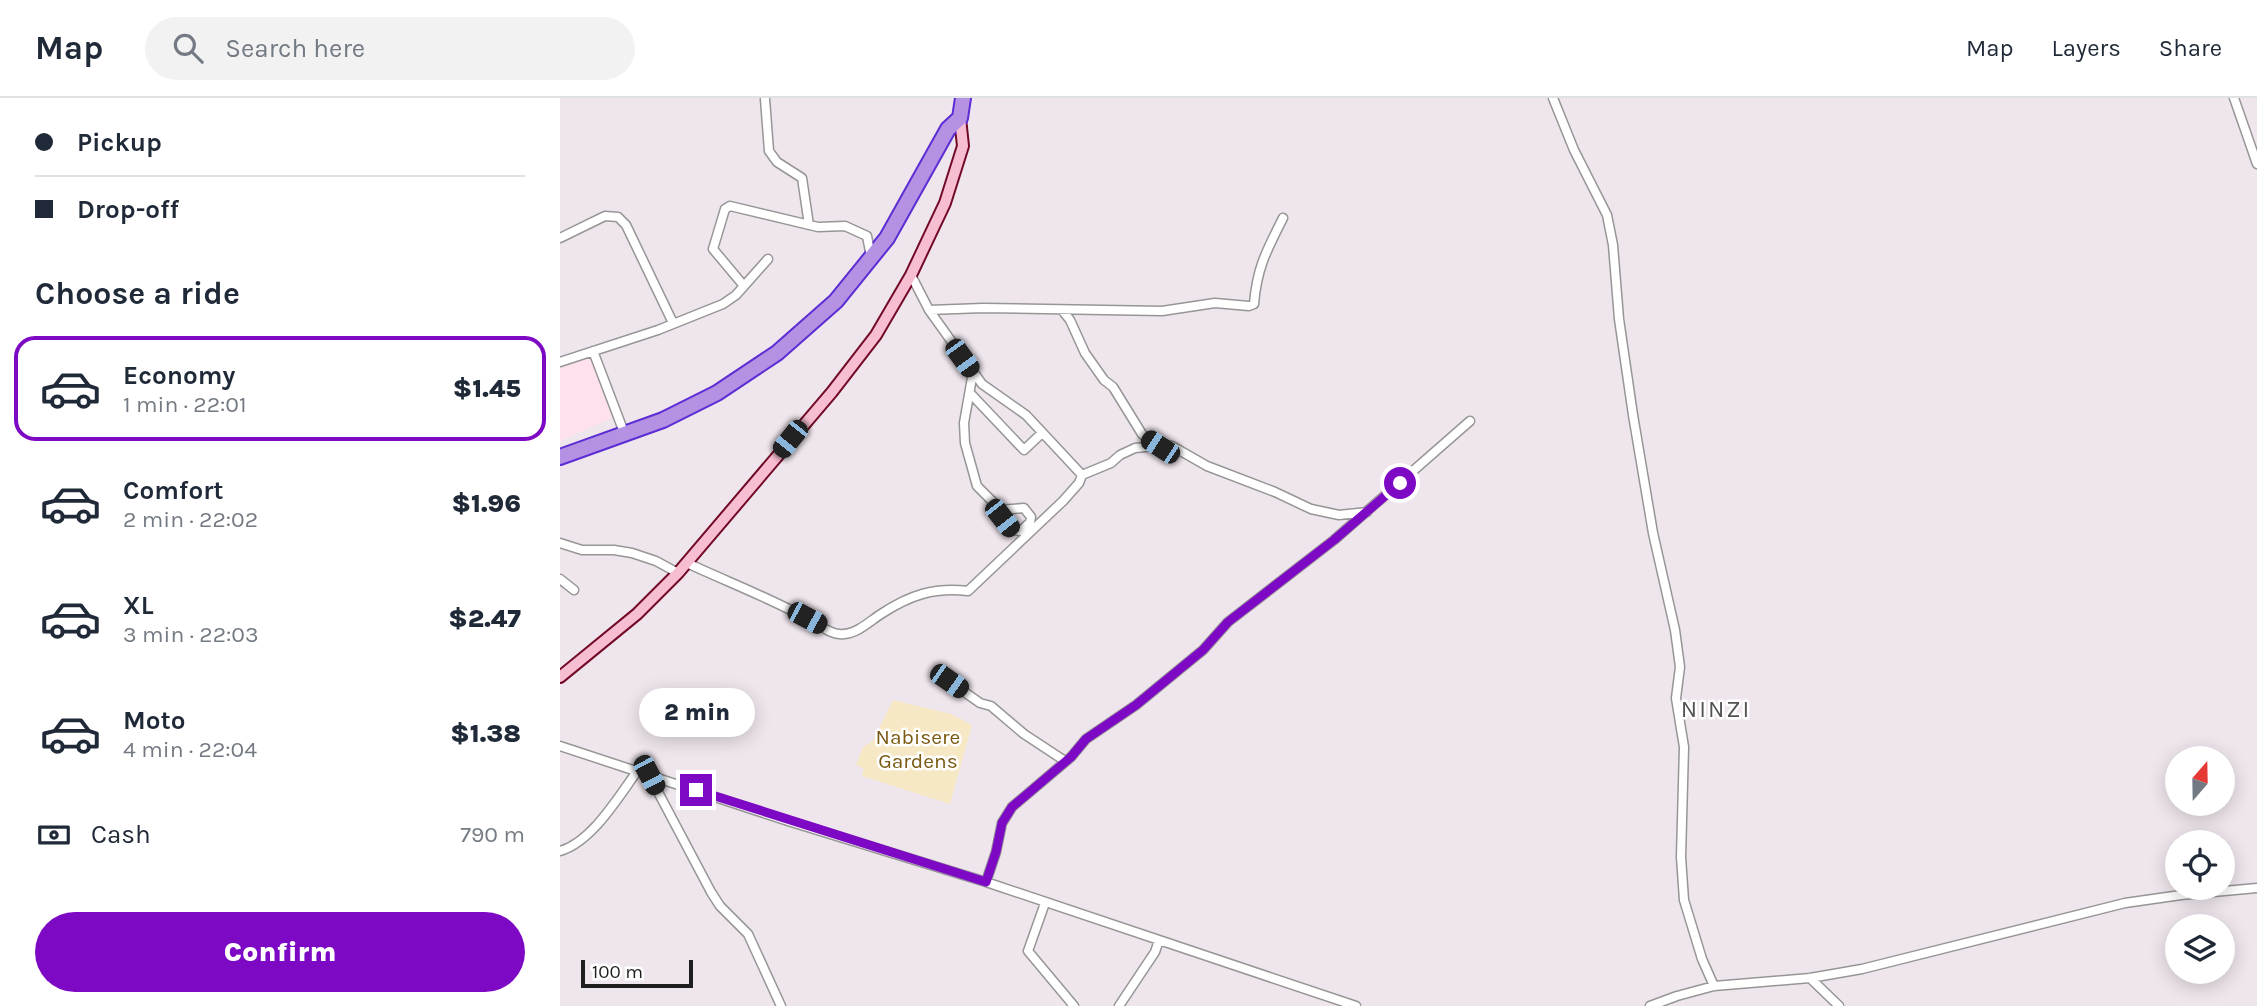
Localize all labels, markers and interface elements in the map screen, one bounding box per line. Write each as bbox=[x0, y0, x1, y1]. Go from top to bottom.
search box bbox=[145, 17, 635, 80]
text: Map bbox=[35, 29, 103, 67]
icon: search bbox=[169, 29, 207, 67]
text: Search here bbox=[225, 33, 365, 64]
text: Map bbox=[1966, 34, 2014, 62]
text: Layers bbox=[2052, 34, 2121, 62]
text: Share bbox=[2159, 34, 2222, 62]
text: Pickup bbox=[77, 127, 162, 158]
text: Drop-off bbox=[77, 194, 179, 225]
text: Choose a ride bbox=[35, 275, 240, 312]
car bbox=[942, 335, 983, 381]
icon: car bbox=[39, 357, 102, 420]
text: Economy bbox=[123, 360, 235, 391]
text: $1.45 bbox=[453, 373, 521, 404]
text: 1 min · 22:01 bbox=[123, 391, 247, 418]
car bbox=[769, 416, 812, 462]
car bbox=[1137, 427, 1184, 467]
route start bbox=[1384, 467, 1416, 499]
icon: car bbox=[39, 472, 102, 535]
text: Comfort bbox=[123, 475, 224, 506]
text: $1.96 bbox=[452, 488, 521, 519]
car bbox=[981, 495, 1024, 541]
text: 2 min · 22:02 bbox=[123, 506, 258, 533]
icon: car bbox=[39, 587, 102, 650]
text: XL bbox=[123, 590, 154, 621]
car bbox=[784, 599, 831, 637]
text: $2.47 bbox=[448, 603, 521, 634]
text: 3 min · 22:03 bbox=[123, 621, 259, 648]
car bbox=[926, 660, 973, 702]
callout: 2 min bbox=[638, 688, 754, 738]
district label: NINZI bbox=[1681, 695, 1751, 723]
text: 2 min bbox=[664, 699, 730, 726]
icon: car bbox=[39, 702, 102, 765]
text: Moto bbox=[123, 705, 185, 736]
text: $1.38 bbox=[450, 718, 521, 749]
park label: Nabisere Gardens bbox=[876, 725, 960, 773]
text: 4 min · 22:04 bbox=[123, 736, 257, 763]
north arrow bbox=[2165, 746, 2235, 816]
map controls bbox=[2165, 746, 2235, 984]
car bbox=[630, 752, 669, 798]
route end bbox=[680, 774, 712, 806]
icon: cash bbox=[35, 816, 73, 854]
text: Cash bbox=[91, 819, 151, 850]
text: 790 m bbox=[460, 821, 525, 848]
button: locate bbox=[2165, 830, 2235, 900]
button: Confirm bbox=[35, 912, 525, 992]
button: layers bbox=[2165, 914, 2235, 984]
scale bar bbox=[581, 957, 693, 989]
text: 100 m bbox=[592, 961, 643, 983]

